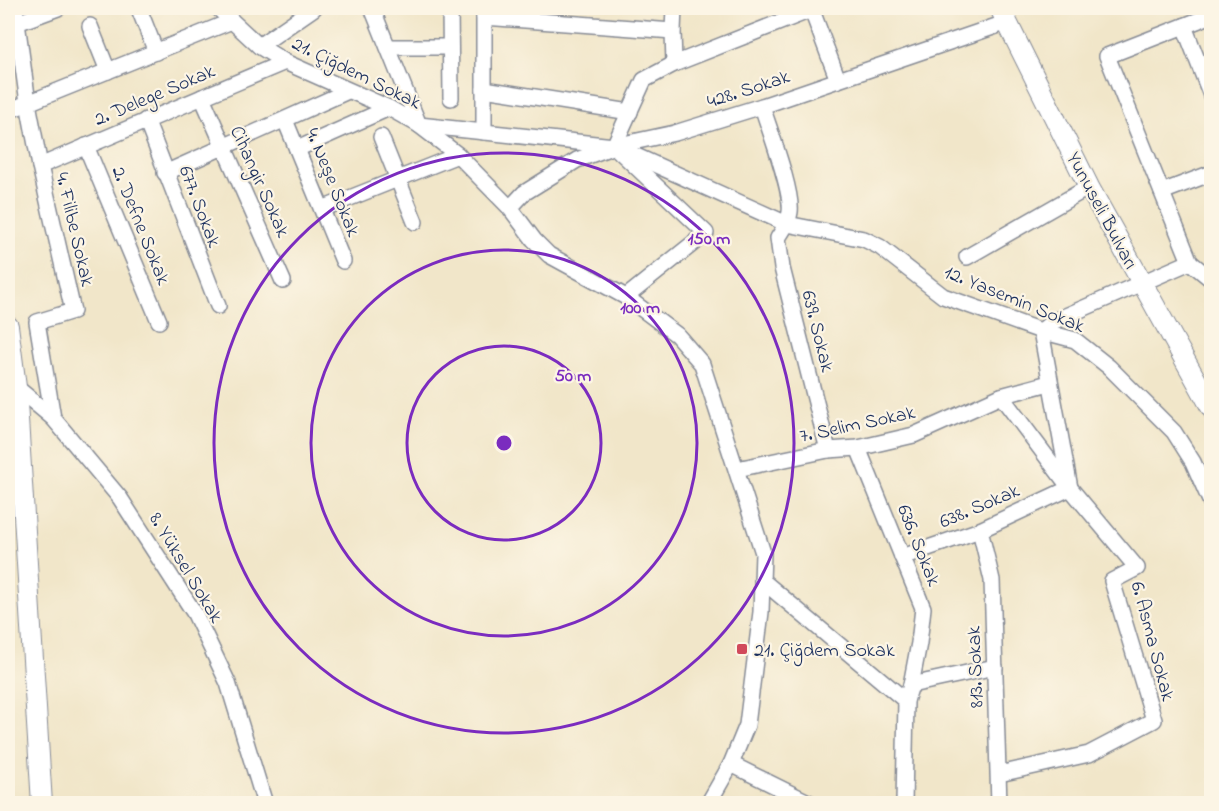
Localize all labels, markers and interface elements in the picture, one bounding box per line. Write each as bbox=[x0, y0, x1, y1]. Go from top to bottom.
street label: 21. Çiğdem Sokak bbox=[286, 30, 426, 119]
street label: 2. Delege Sokak bbox=[90, 58, 221, 136]
street label: 428. Sokak bbox=[704, 63, 794, 117]
street label: Cihangir Sokak bbox=[220, 122, 296, 243]
street label: 4. Neşe Sokak bbox=[297, 124, 367, 242]
street label: Yunuseli Bulvarı bbox=[1058, 147, 1144, 275]
street label: 2. Defne Sokak bbox=[103, 162, 177, 290]
street label: 677. Sokak bbox=[170, 162, 228, 252]
street label: 4. Filibe Sokak bbox=[46, 170, 101, 290]
text: 150 m bbox=[688, 227, 730, 253]
street label: 12. Yasemin Sokak bbox=[939, 259, 1089, 342]
street label: 639. Sokak bbox=[792, 288, 841, 376]
text: 100 m bbox=[620, 296, 660, 322]
text: 50 m bbox=[555, 364, 591, 390]
street label: 7. Selim Sokak bbox=[797, 399, 918, 452]
centre of rings bbox=[494, 433, 514, 453]
street label: 638. Sokak bbox=[935, 477, 1025, 537]
street label: 636. Sokak bbox=[888, 501, 947, 591]
street label: 8. Yüksel Sokak bbox=[140, 508, 229, 629]
street label: 6. Asma Sokak bbox=[1122, 579, 1182, 705]
street label: 813. Sokak bbox=[961, 625, 992, 708]
place label: 21. Çiğdem Sokak bbox=[754, 637, 895, 667]
marker: 21. Çiğdem Sokak bbox=[735, 642, 749, 656]

